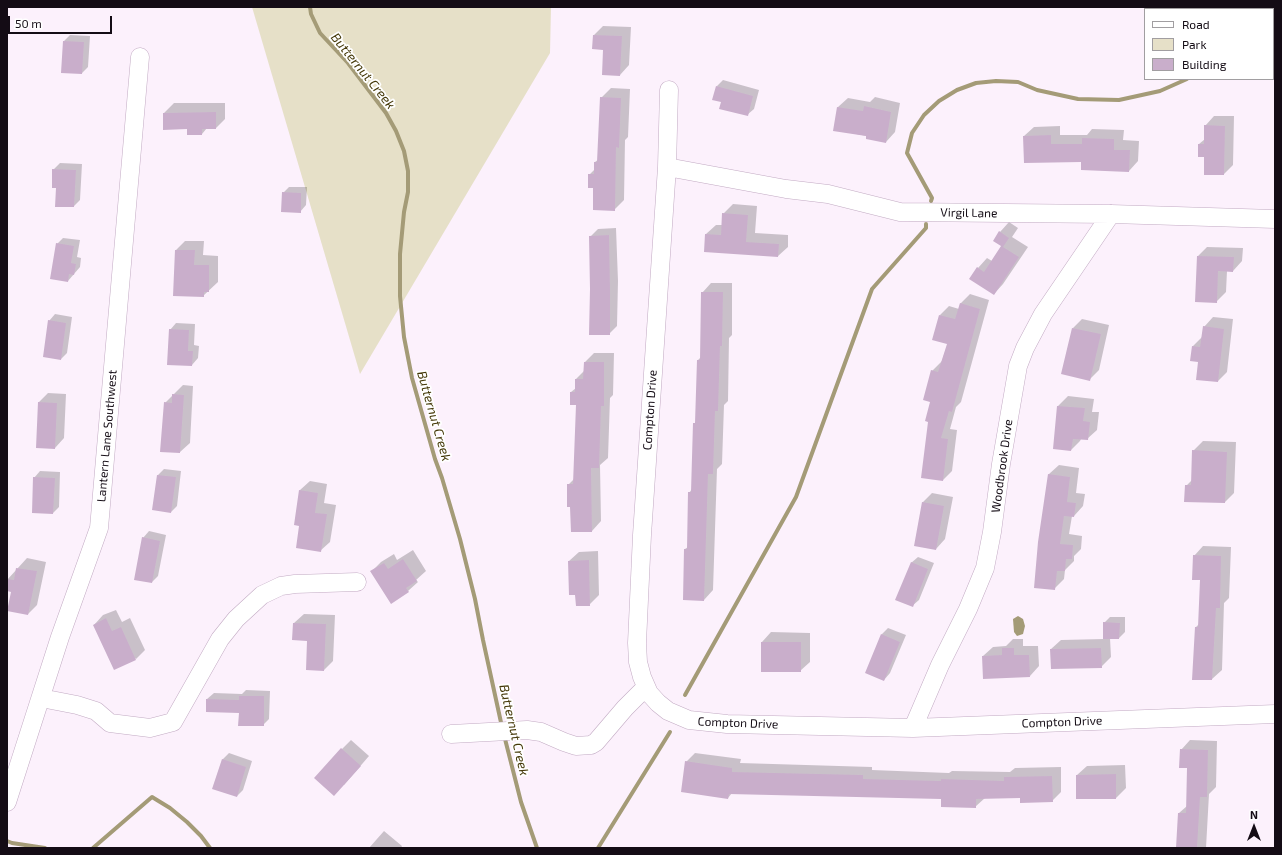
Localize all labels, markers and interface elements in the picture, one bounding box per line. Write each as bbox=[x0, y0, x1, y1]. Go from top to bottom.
scale bar bbox=[10, 8, 114, 34]
legend bbox=[1144, 8, 1274, 80]
text: 50 m bbox=[15, 16, 42, 30]
text: Road bbox=[1182, 17, 1210, 31]
water label: Butternut Creek bbox=[328, 30, 398, 112]
text: Park bbox=[1182, 37, 1207, 51]
text: Building bbox=[1182, 57, 1226, 71]
street label: Virgil Lane bbox=[940, 205, 998, 221]
street label: Lantern Lane Southwest bbox=[94, 369, 120, 503]
water label: Butternut Creek bbox=[414, 369, 454, 463]
street label: Compton Drive bbox=[640, 369, 660, 451]
street label: Woodbrook Drive bbox=[988, 418, 1016, 514]
water label: Butternut Creek bbox=[496, 683, 532, 777]
street label: Compton Drive bbox=[1021, 713, 1103, 731]
street label: Compton Drive bbox=[697, 714, 779, 732]
north arrow bbox=[1234, 807, 1274, 847]
text: N bbox=[1250, 808, 1258, 821]

